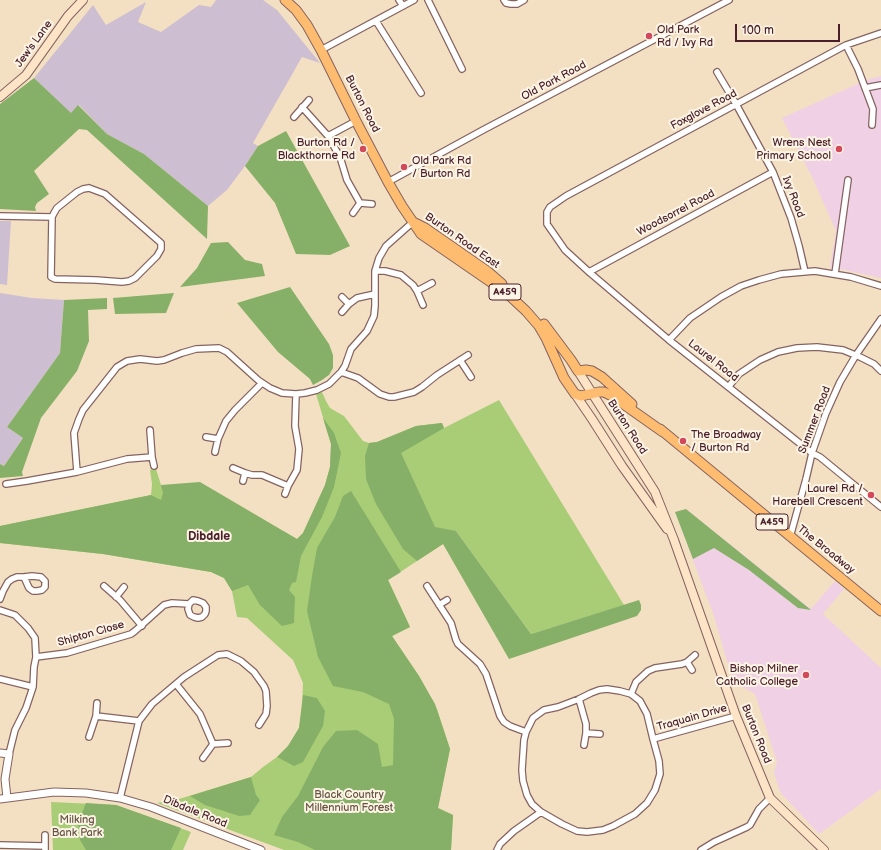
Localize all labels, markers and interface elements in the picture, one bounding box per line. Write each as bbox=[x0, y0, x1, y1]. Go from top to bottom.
scale bar bbox=[737, 16, 842, 42]
street label: Jew's Lane bbox=[13, 18, 55, 70]
place label: Old Park Rd / Ivy Rd bbox=[657, 23, 713, 49]
text: 100 m bbox=[742, 23, 774, 38]
marker: Old Park Rd / Ivy Rd bbox=[644, 31, 654, 41]
street label: Old Park Road bbox=[519, 58, 589, 104]
street label: Burton Road bbox=[342, 73, 382, 135]
street label: Foxglove Road bbox=[669, 87, 739, 133]
place label: Burton Rd / Blackthorne Rd bbox=[278, 136, 355, 162]
place label: Wrens Nest Primary School bbox=[756, 136, 831, 162]
marker: Burton Rd / Blackthorne Rd bbox=[358, 144, 368, 154]
marker: Wrens Nest Primary School bbox=[834, 144, 844, 154]
place label: Old Park Rd / Burton Rd bbox=[412, 154, 471, 180]
marker: Old Park Rd / Burton Rd bbox=[399, 162, 409, 172]
street label: Ivy Road bbox=[779, 174, 807, 220]
street label: Woodsorrel Road bbox=[635, 187, 717, 239]
street label: Burton Road East bbox=[422, 210, 502, 272]
road number: A459 bbox=[489, 284, 521, 300]
street label: Laurel Road bbox=[685, 337, 741, 385]
street label: Summer Road bbox=[796, 384, 834, 456]
street label: Burton Road bbox=[604, 397, 650, 457]
place label: The Broadway / Burton Rd bbox=[691, 428, 761, 454]
marker: The Broadway / Burton Rd bbox=[678, 436, 688, 446]
place label: Laurel Rd / Harebell Crescent bbox=[772, 482, 863, 508]
marker: Laurel Rd / Harebell Crescent bbox=[866, 490, 876, 500]
road number: A459 bbox=[756, 514, 788, 530]
street label: The Broadway bbox=[795, 523, 857, 577]
district label: Dibdale bbox=[188, 530, 230, 544]
street label: Shipton Close bbox=[56, 618, 126, 650]
place label: Bishop Milner Catholic College bbox=[716, 662, 798, 688]
marker: Bishop Milner Catholic College bbox=[801, 670, 811, 680]
street label: Traquain Drive bbox=[655, 702, 729, 734]
street label: Burton Road bbox=[738, 702, 774, 766]
park label: Black Country Millennium Forest bbox=[305, 788, 393, 814]
street label: Dibdale Road bbox=[161, 793, 229, 831]
park label: Milking Bank Park bbox=[52, 813, 102, 839]

